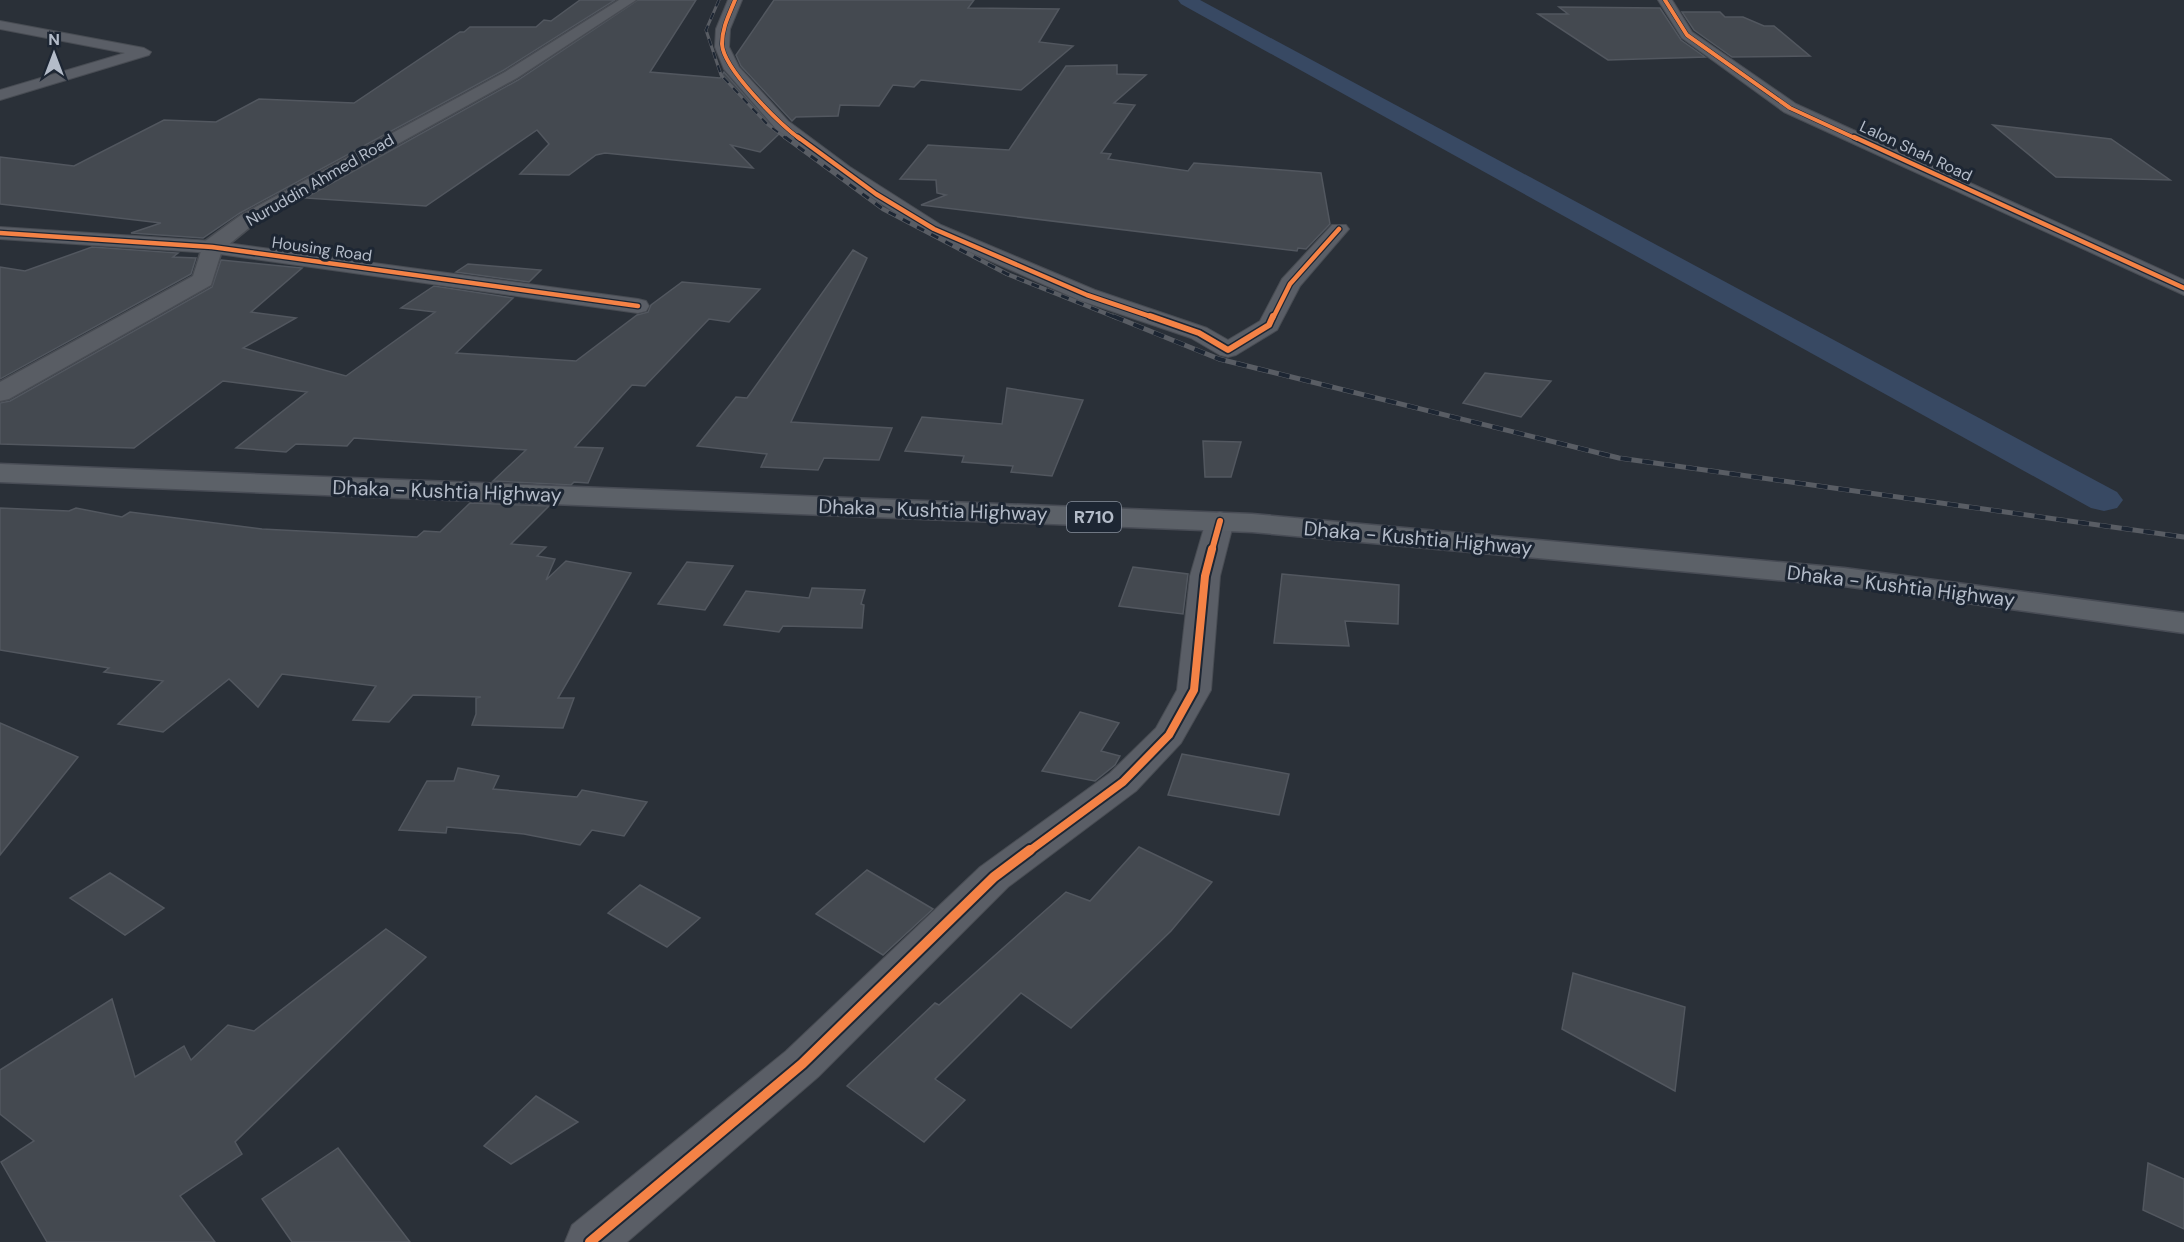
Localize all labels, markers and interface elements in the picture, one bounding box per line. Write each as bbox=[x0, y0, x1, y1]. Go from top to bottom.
north arrow bbox=[24, 24, 84, 84]
text: N bbox=[48, 29, 60, 50]
street label: Lalon Shah Road bbox=[1856, 116, 1976, 186]
street label: Nuruddin Ahmed Road bbox=[242, 129, 398, 231]
street label: Housing Road bbox=[271, 232, 373, 266]
street label: Dhaka - Kushtia Highway bbox=[332, 474, 562, 508]
street label: Dhaka - Kushtia Highway bbox=[818, 493, 1048, 527]
road number: R710 bbox=[1067, 502, 1121, 532]
street label: Dhaka - Kushtia Highway bbox=[1303, 515, 1533, 561]
street label: Dhaka - Kushtia Highway bbox=[1786, 559, 2016, 613]

